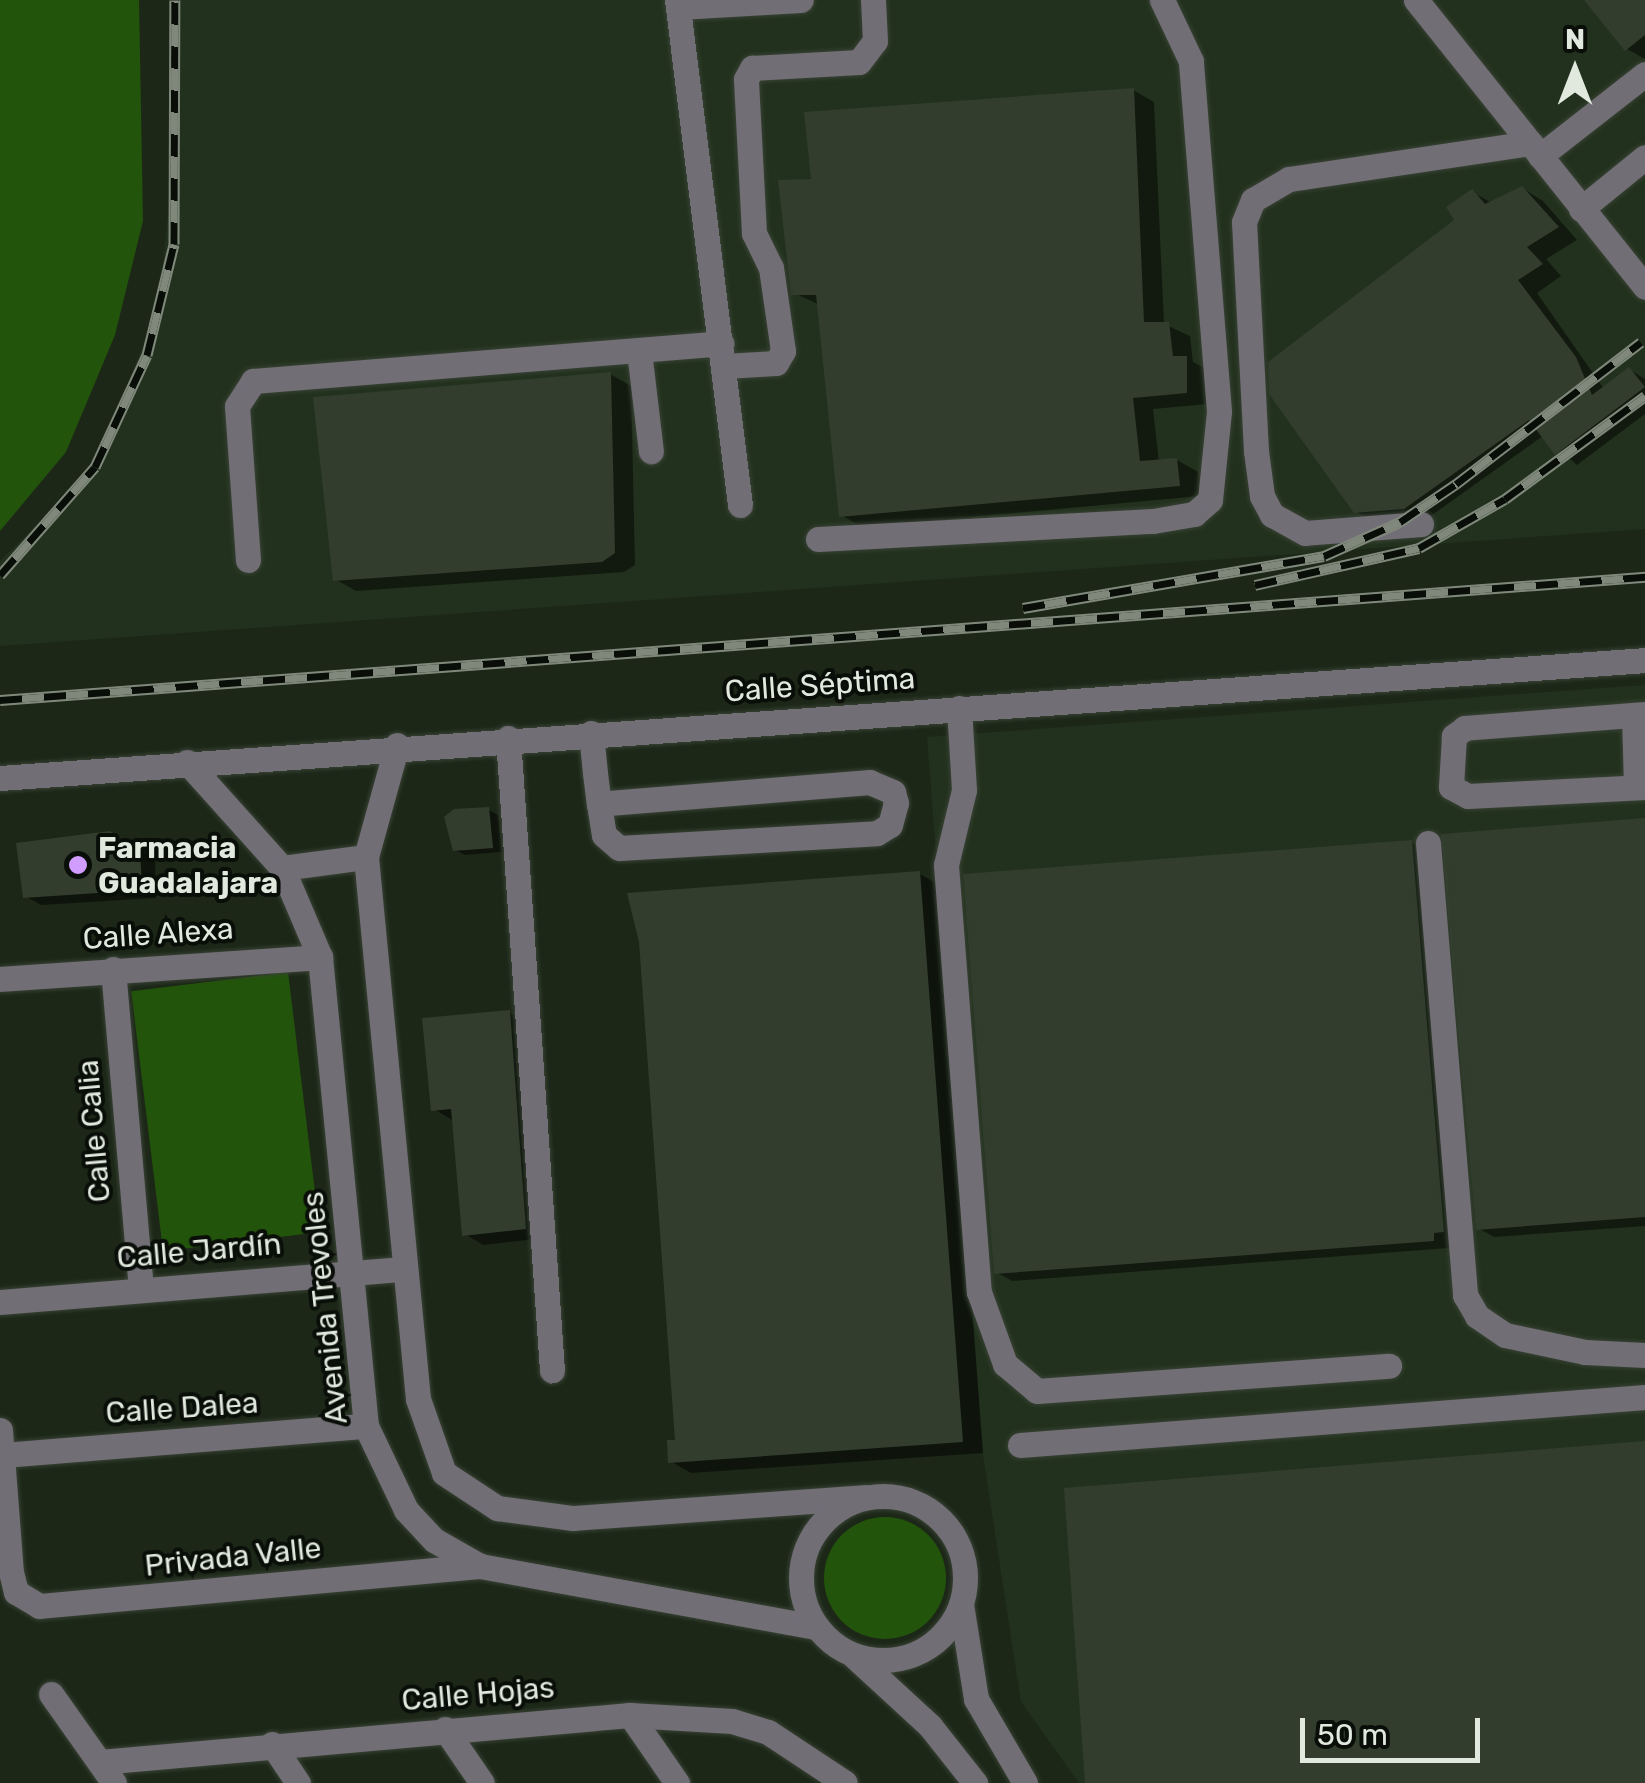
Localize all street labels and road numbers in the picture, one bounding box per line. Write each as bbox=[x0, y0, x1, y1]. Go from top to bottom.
street label: Calle Séptima bbox=[724, 660, 916, 710]
street label: Calle Alexa bbox=[81, 911, 235, 957]
street label: Calle Calia bbox=[70, 1058, 118, 1204]
street label: Avenida Trevoles bbox=[295, 1190, 355, 1426]
street label: Calle Jardín bbox=[115, 1226, 283, 1276]
street label: Calle Dalea bbox=[104, 1385, 260, 1431]
street label: Privada Valle bbox=[143, 1530, 323, 1584]
street label: Calle Hojas bbox=[400, 1669, 556, 1719]

